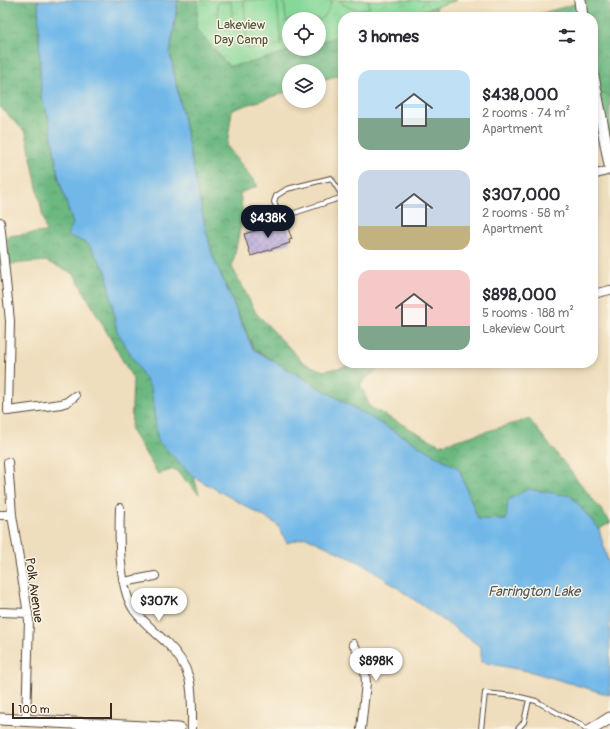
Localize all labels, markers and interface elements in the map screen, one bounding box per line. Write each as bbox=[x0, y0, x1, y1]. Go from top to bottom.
map controls bbox=[282, 12, 326, 108]
button: locate bbox=[282, 12, 326, 56]
park label: Lakeview Day Camp bbox=[214, 17, 268, 48]
icon: filters bbox=[556, 25, 578, 47]
text: 3 homes bbox=[358, 26, 419, 47]
button: layers bbox=[282, 64, 326, 108]
text: $438,000 bbox=[482, 84, 558, 105]
icon: home bbox=[390, 86, 438, 134]
text: 2 rooms · 74 m² bbox=[482, 105, 570, 121]
text: Apartment bbox=[482, 121, 543, 137]
text: $307,000 bbox=[482, 184, 560, 205]
icon: home bbox=[390, 186, 438, 234]
pin: $438K bbox=[240, 205, 296, 239]
text: 2 rooms · 58 m² bbox=[482, 205, 569, 221]
text: $438K bbox=[250, 210, 286, 226]
text: Apartment bbox=[482, 221, 543, 237]
text: $898,000 bbox=[482, 284, 556, 305]
icon: home bbox=[390, 286, 438, 334]
text: 5 rooms · 188 m² bbox=[482, 305, 574, 321]
text: Lakeview Court bbox=[482, 321, 565, 337]
street label: Polk Avenue bbox=[22, 557, 47, 624]
water label: Farrington Lake bbox=[488, 583, 582, 600]
pin: $307K bbox=[131, 588, 187, 622]
text: $307K bbox=[140, 593, 178, 609]
pin: $898K bbox=[348, 648, 404, 682]
text: $898K bbox=[359, 653, 393, 669]
scale bar bbox=[12, 701, 112, 720]
text: 100 m bbox=[18, 703, 49, 716]

